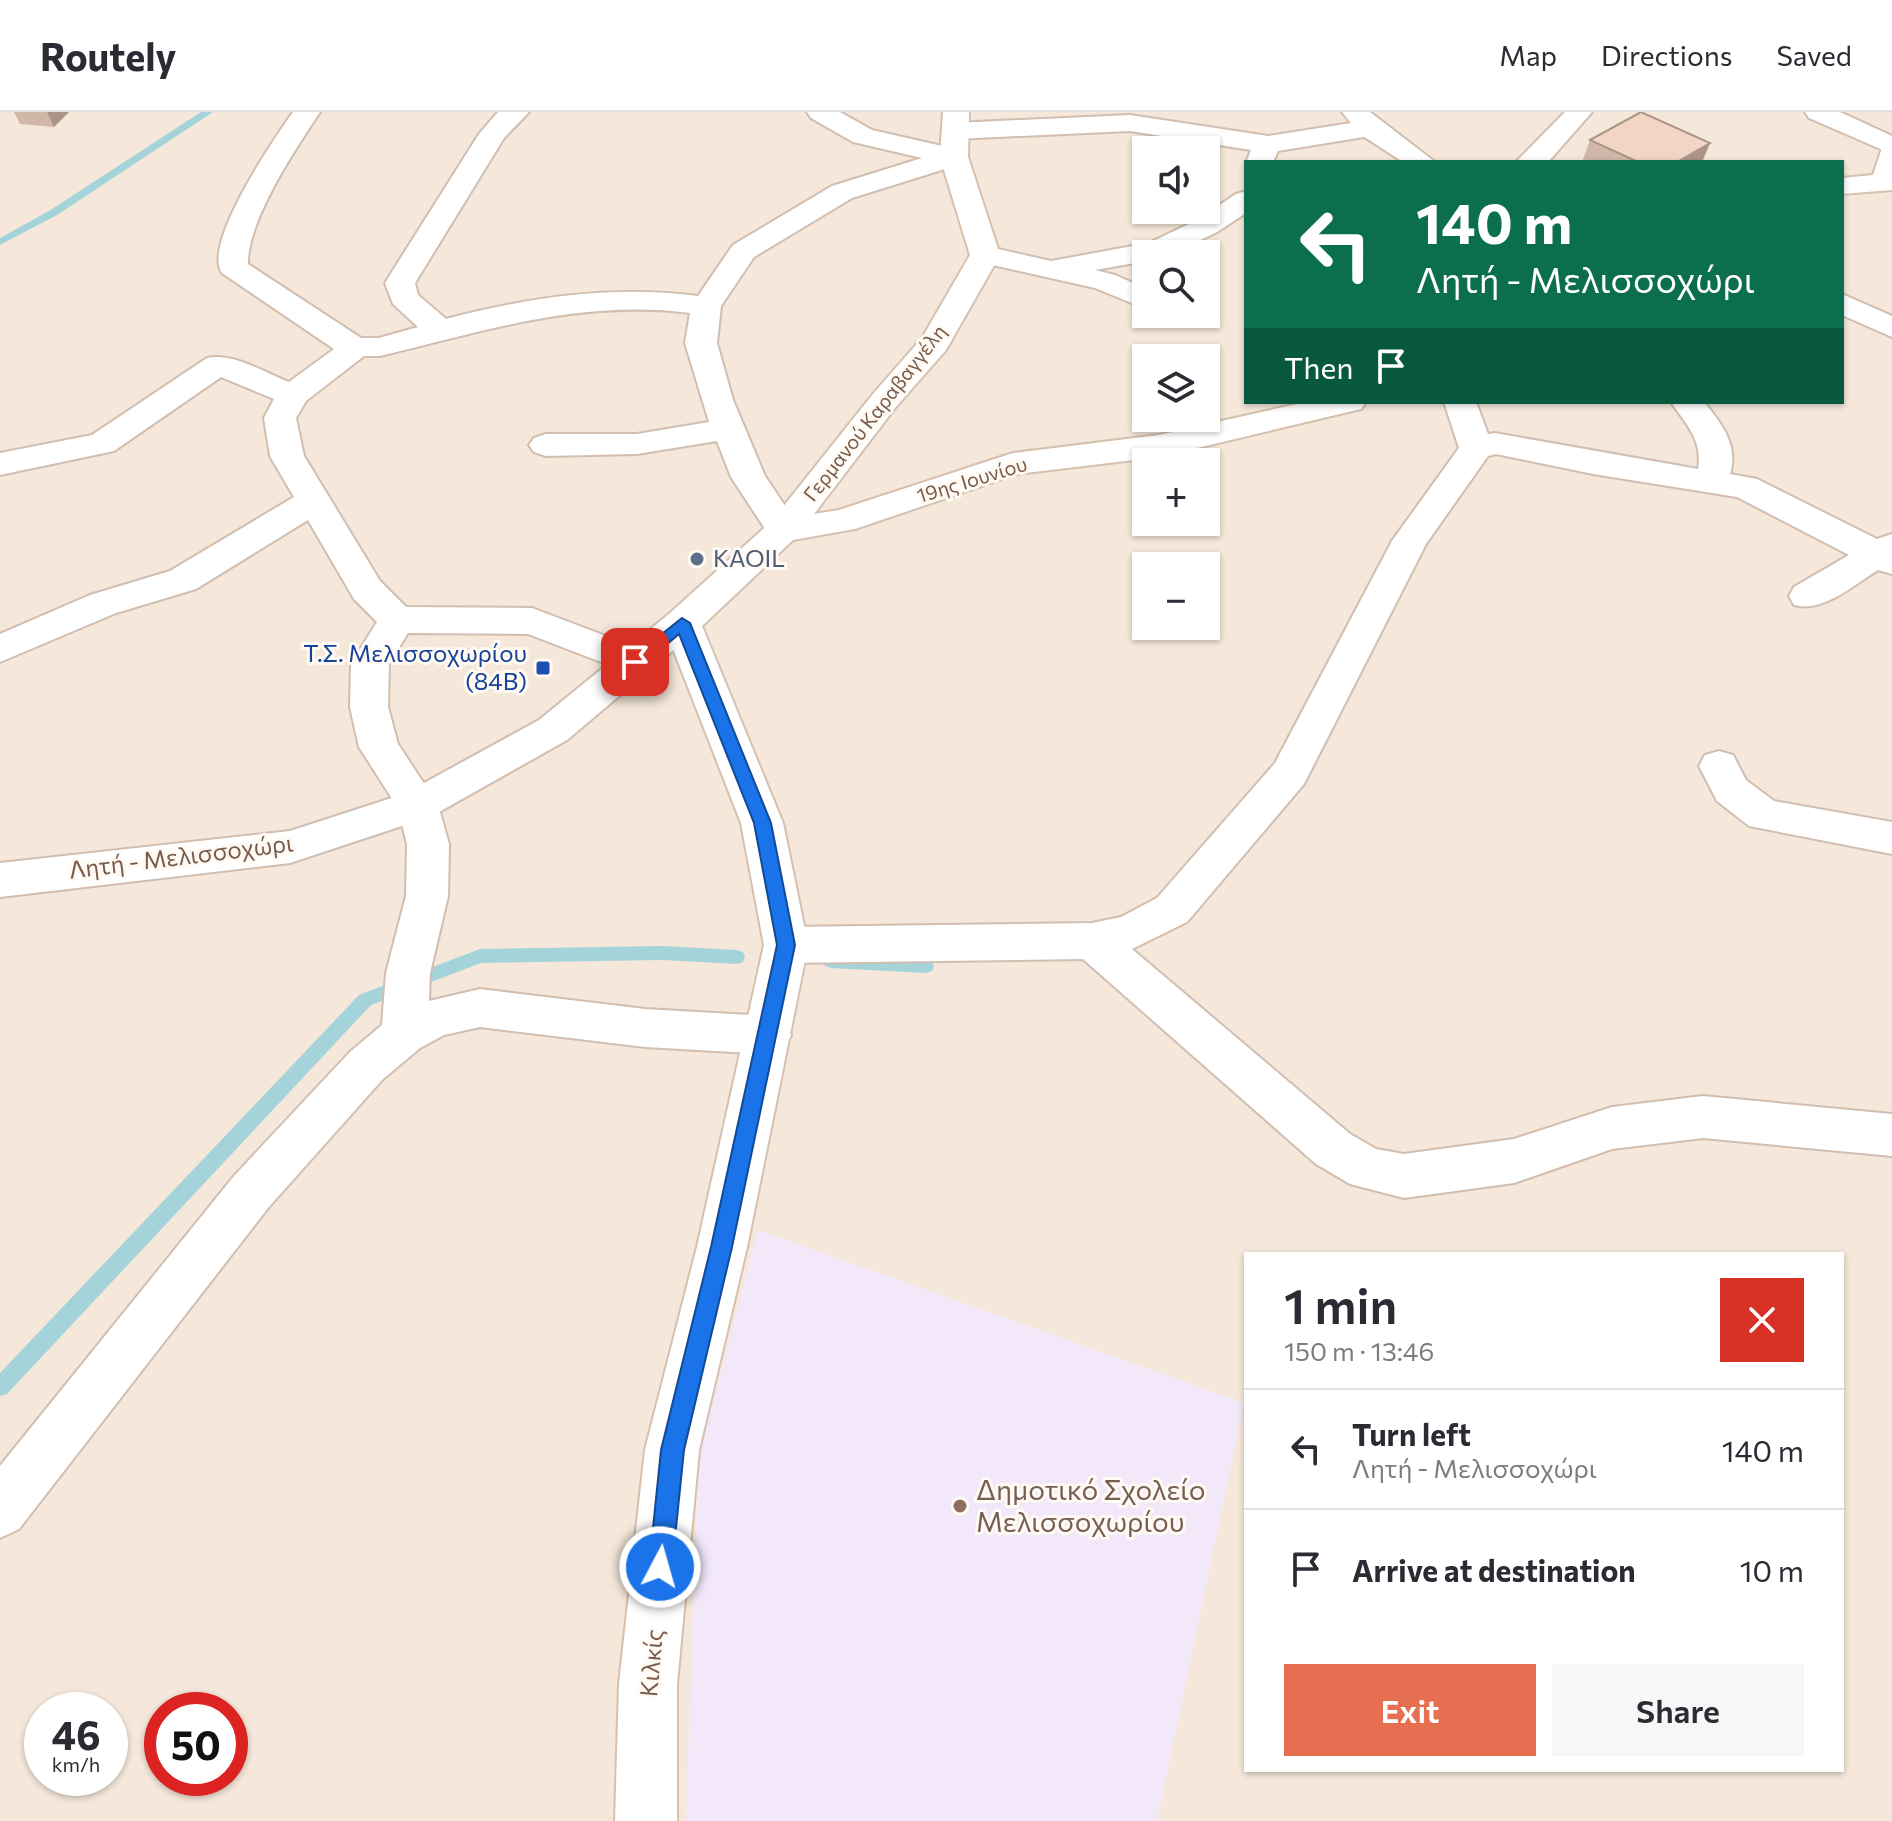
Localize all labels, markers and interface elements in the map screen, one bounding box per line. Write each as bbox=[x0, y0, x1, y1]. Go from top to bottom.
text: Routely bbox=[40, 32, 176, 79]
text: Map bbox=[1499, 38, 1557, 72]
text: Directions bbox=[1601, 38, 1732, 72]
text: Saved bbox=[1776, 38, 1852, 72]
map controls bbox=[1132, 136, 1220, 640]
button: sound bbox=[1132, 136, 1220, 224]
text: 140 m bbox=[1416, 187, 1572, 256]
icon: left bbox=[1284, 192, 1388, 296]
button: search bbox=[1132, 240, 1220, 328]
text: Λητή - Μελισσοχώρι bbox=[1416, 256, 1755, 300]
street label: Γερμανού Καραβαγγέλη bbox=[798, 319, 951, 505]
button: layers bbox=[1132, 344, 1220, 432]
icon: arrive bbox=[1369, 344, 1413, 388]
text: Then bbox=[1284, 348, 1353, 385]
button: + bbox=[1132, 448, 1220, 536]
street label: 19ης Ιουνίου bbox=[914, 451, 1030, 507]
place label: KAOIL bbox=[713, 543, 785, 572]
marker: KAOIL bbox=[688, 550, 706, 568]
button: − bbox=[1132, 552, 1220, 640]
pin bbox=[601, 628, 669, 696]
place label: Τ.Σ. Μελισσοχωρίου (84Β) bbox=[303, 638, 527, 695]
icon: arrive bbox=[613, 640, 657, 684]
marker: Τ.Σ. Μελισσοχωρίου (84Β) bbox=[534, 659, 552, 677]
street label: Λητή - Μελισσοχώρι bbox=[67, 827, 295, 884]
text: 1 min bbox=[1284, 1275, 1397, 1334]
button: close bbox=[1720, 1278, 1804, 1362]
text: 150 m · 13:46 bbox=[1284, 1335, 1434, 1366]
text: Turn left bbox=[1352, 1415, 1471, 1452]
icon: left bbox=[1284, 1427, 1328, 1471]
text: 140 m bbox=[1722, 1431, 1804, 1468]
text: Λητή - Μελισσοχώρι bbox=[1352, 1452, 1597, 1483]
place label: Δημοτικό Σχολείο Μελισσοχωρίου bbox=[976, 1472, 1206, 1538]
marker: Δημοτικό Σχολείο Μελισσοχωρίου bbox=[951, 1497, 969, 1515]
position arrow bbox=[618, 1525, 702, 1609]
icon: arrive bbox=[1284, 1547, 1328, 1591]
text: Arrive at destination bbox=[1352, 1551, 1636, 1588]
text: 10 m bbox=[1740, 1551, 1804, 1588]
street label: Κιλκίς bbox=[633, 1628, 668, 1698]
button: Exit bbox=[1284, 1664, 1536, 1756]
button: Share bbox=[1552, 1664, 1804, 1756]
speed limit sign: 50 bbox=[144, 1692, 248, 1796]
text: 46 bbox=[51, 1709, 101, 1758]
text: km/h bbox=[52, 1752, 100, 1776]

